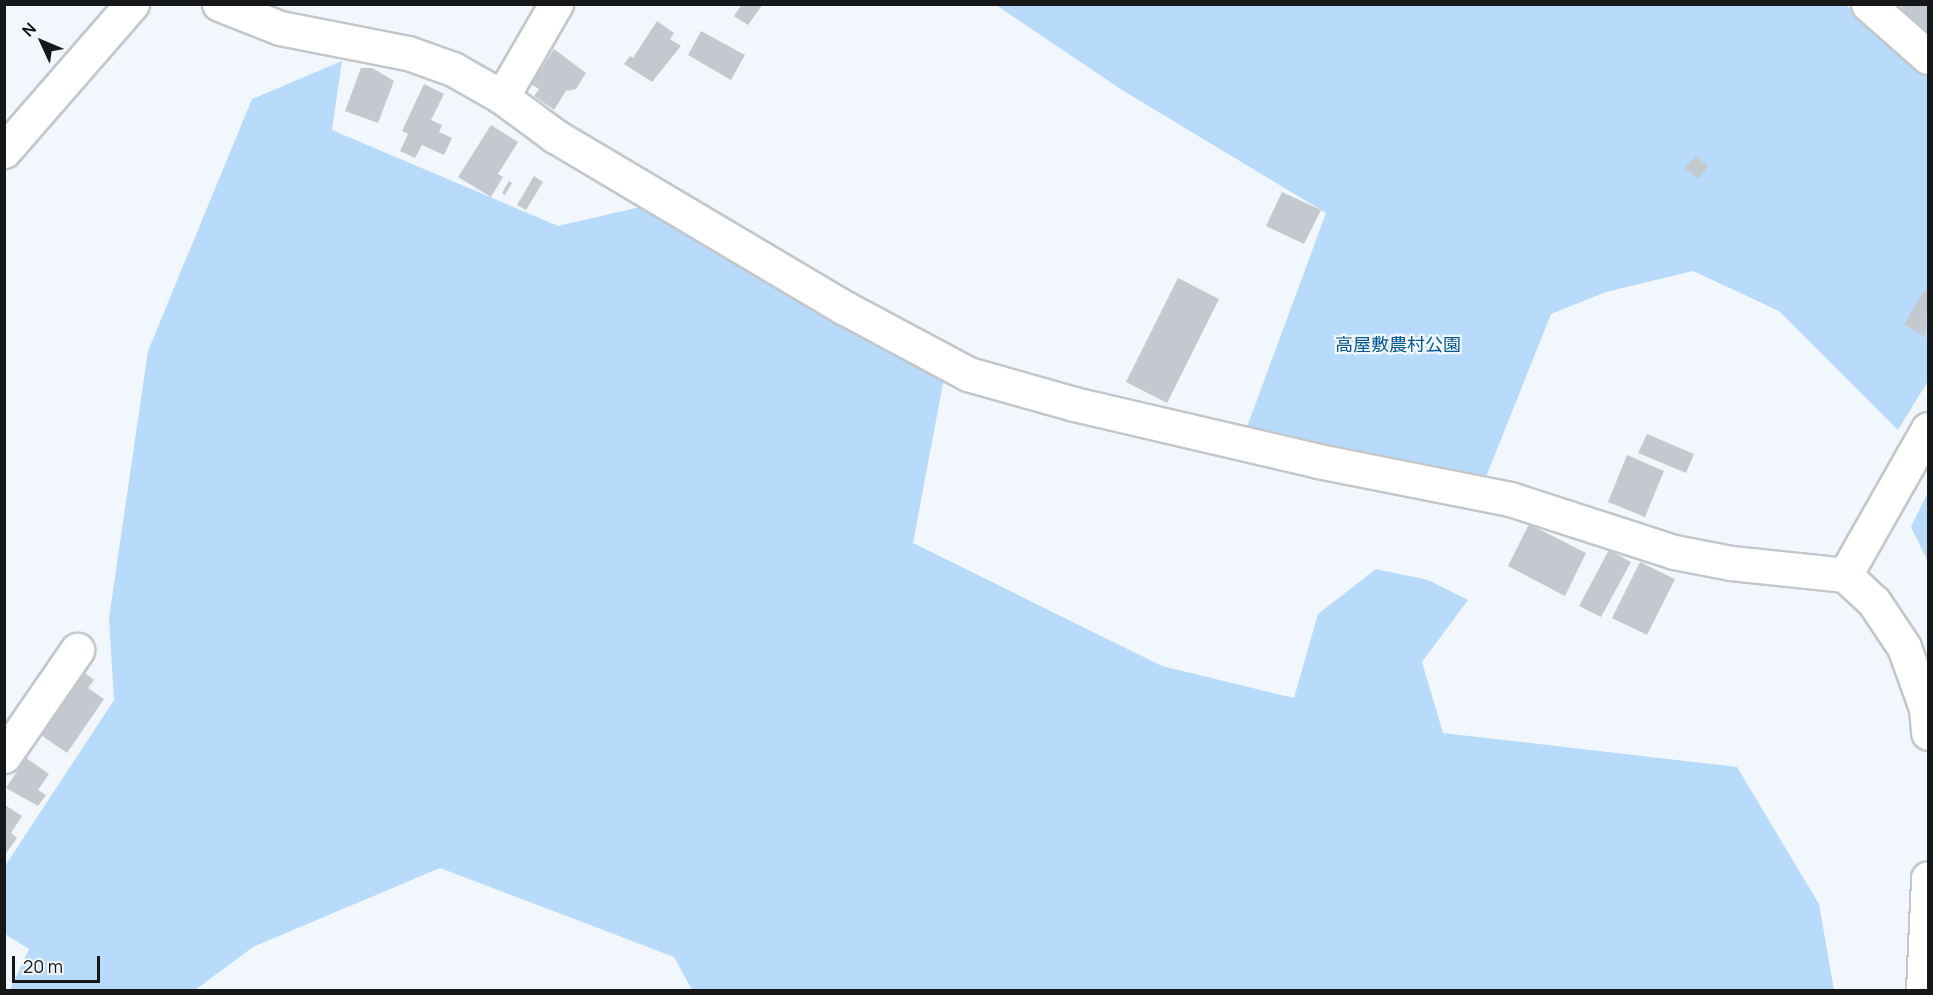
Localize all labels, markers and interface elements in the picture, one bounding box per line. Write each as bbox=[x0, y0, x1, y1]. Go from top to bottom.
north arrow bbox=[12, 12, 72, 72]
text: N bbox=[17, 18, 41, 41]
park label: 高屋敷農村公園 bbox=[1335, 333, 1461, 355]
scale bar bbox=[15, 944, 104, 982]
text: 20 m bbox=[23, 954, 63, 978]

